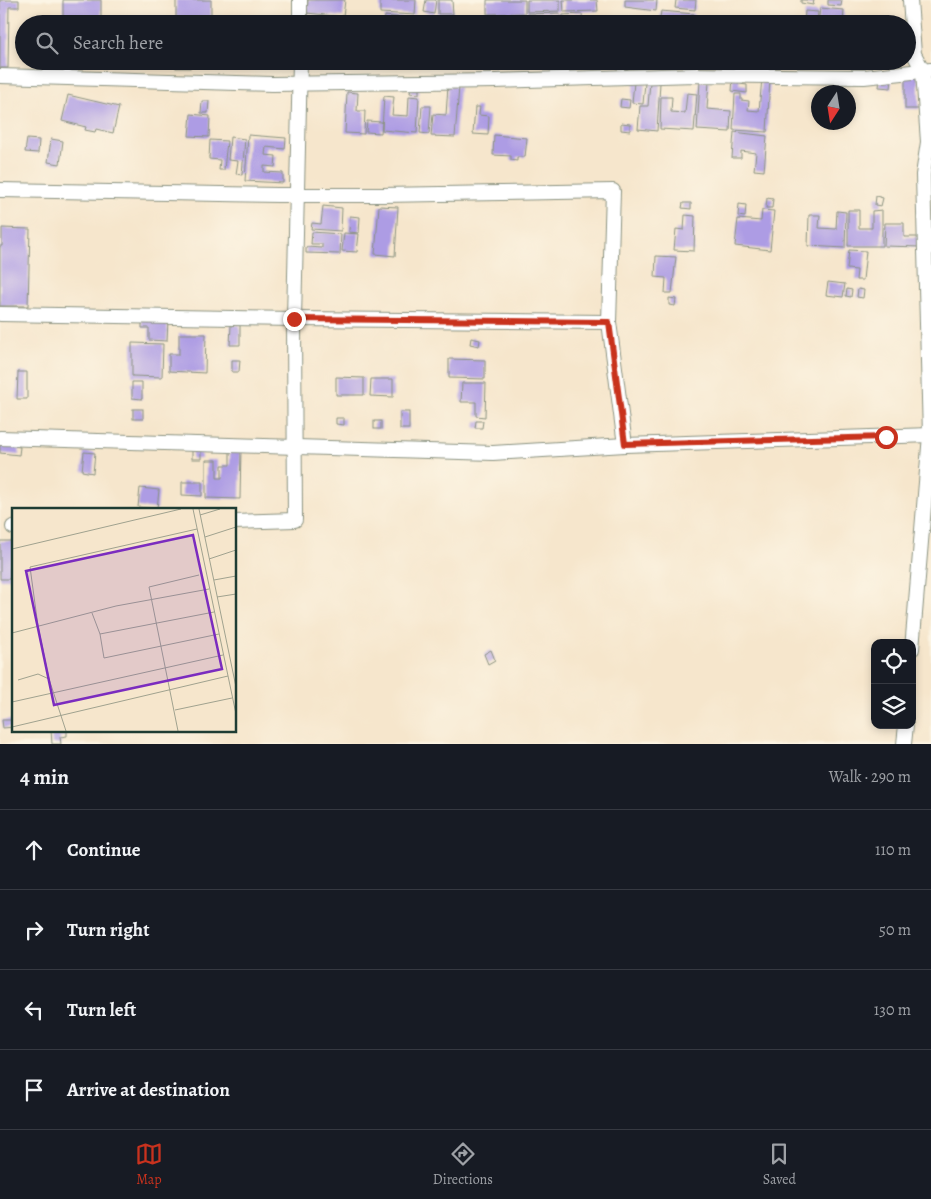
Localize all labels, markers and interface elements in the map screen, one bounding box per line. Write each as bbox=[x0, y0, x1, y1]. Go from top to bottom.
search box bbox=[15, 15, 916, 70]
icon: search bbox=[33, 29, 61, 57]
text: Search here bbox=[73, 30, 163, 56]
north arrow bbox=[811, 85, 856, 130]
route end bbox=[283, 308, 306, 331]
route start bbox=[875, 426, 898, 449]
inset map bbox=[12, 508, 236, 732]
map controls bbox=[871, 639, 916, 729]
button: locate bbox=[871, 639, 916, 684]
button: layers bbox=[871, 684, 916, 729]
text: 4 min bbox=[20, 763, 69, 791]
text: Walk · 290 m bbox=[829, 766, 911, 788]
icon: ahead bbox=[20, 836, 48, 864]
text: Continue bbox=[67, 837, 141, 863]
text: 110 m bbox=[875, 839, 911, 861]
icon: right bbox=[20, 916, 48, 944]
text: Turn right bbox=[67, 917, 149, 943]
text: 50 m bbox=[879, 919, 911, 941]
icon: left bbox=[20, 996, 48, 1024]
text: Turn left bbox=[67, 997, 136, 1023]
text: 130 m bbox=[874, 999, 911, 1021]
icon: arrive bbox=[20, 1076, 48, 1104]
text: Arrive at destination bbox=[67, 1077, 230, 1103]
tab: Map bbox=[135, 1140, 163, 1189]
tab: Directions bbox=[433, 1140, 493, 1189]
tab: Saved bbox=[763, 1140, 796, 1189]

